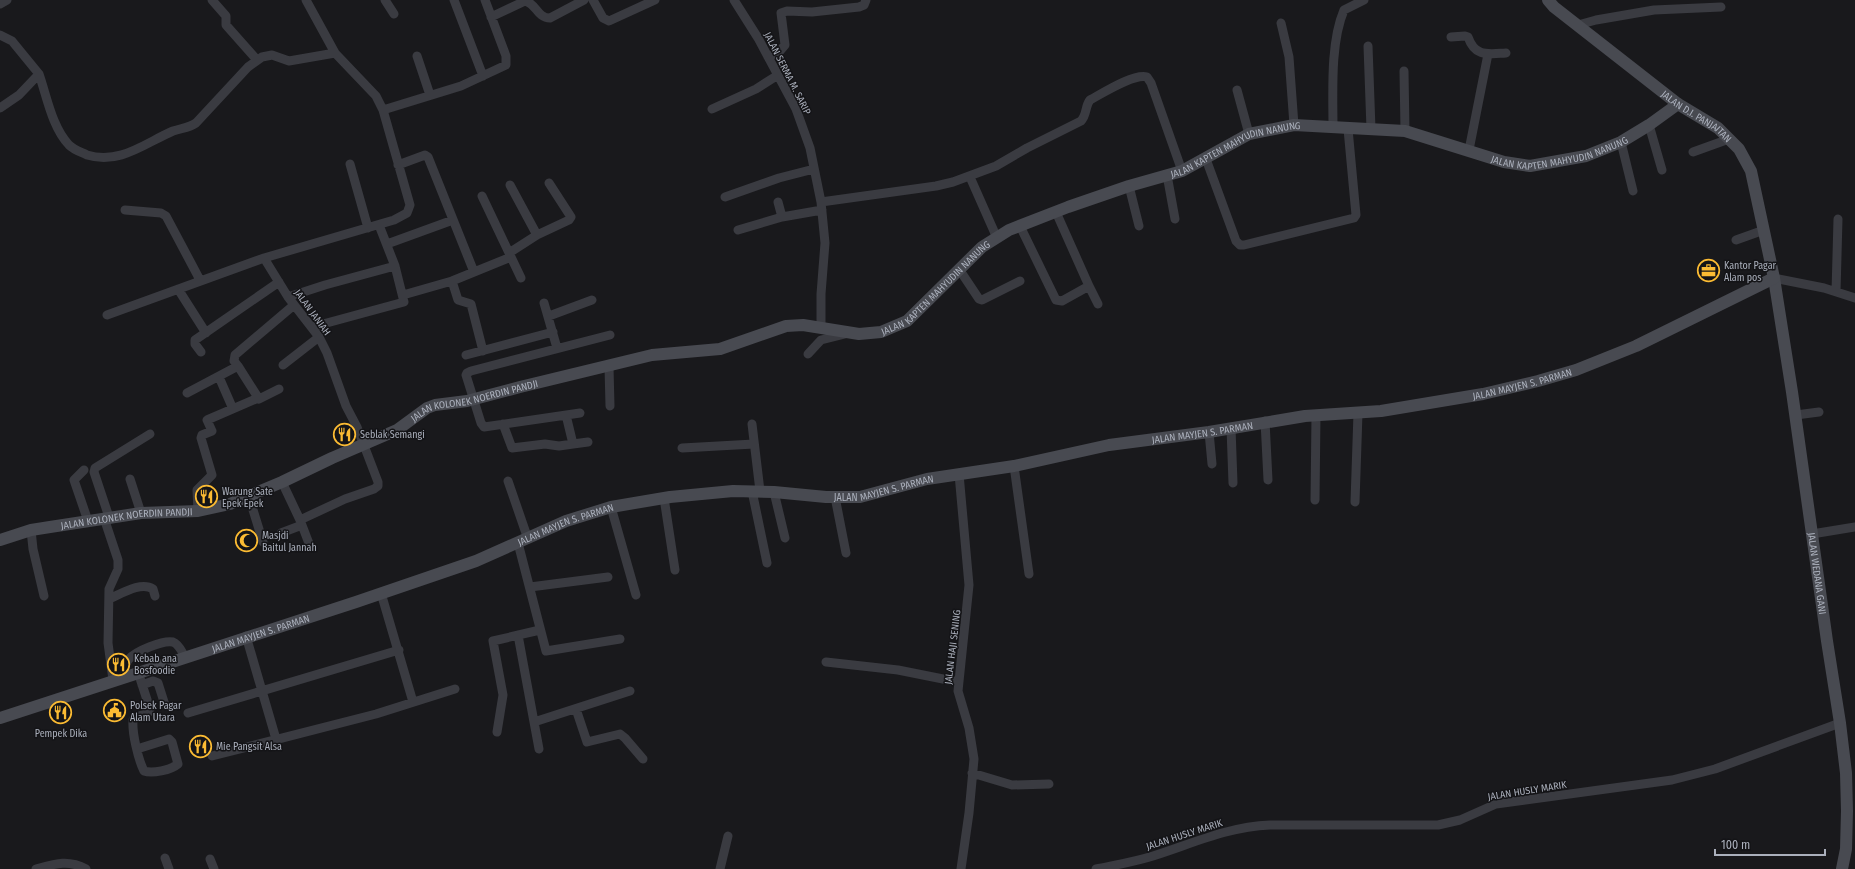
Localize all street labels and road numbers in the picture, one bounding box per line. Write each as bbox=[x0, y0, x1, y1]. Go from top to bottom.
street label: JALAN SERMA M. SARIP bbox=[761, 30, 813, 117]
street label: JALAN D.I. PANJAITAN bbox=[1659, 88, 1734, 145]
street label: JALAN KAPTEN MAHYUDIN NANUNG bbox=[1169, 120, 1301, 181]
street label: JALAN KAPTEN MAHYUDIN NANUNG bbox=[1489, 134, 1631, 173]
street label: JALAN KAPTEN MAHYUDIN NANUNG bbox=[880, 238, 993, 338]
street label: JALAN JANIAH bbox=[291, 287, 333, 338]
street label: JALAN MAYJEN S. PARMAN bbox=[1472, 366, 1574, 403]
street label: JALAN KOLONEK NOERDIN PANDJI bbox=[409, 378, 539, 425]
street label: JALAN MAYJEN S. PARMAN bbox=[1151, 420, 1254, 446]
street label: JALAN MAYJEN S. PARMAN bbox=[834, 473, 934, 504]
street label: JALAN MAYJEN S. PARMAN bbox=[516, 502, 615, 549]
street label: JALAN KOLONEK NOERDIN PANDJI bbox=[60, 506, 193, 532]
street label: JALAN WEDANA GANI bbox=[1805, 532, 1828, 615]
street label: JALAN HAJI SENING bbox=[942, 609, 964, 685]
street label: JALAN MAYJEN S. PARMAN bbox=[210, 613, 311, 656]
street label: JALAN HUSLY MARIK bbox=[1487, 779, 1568, 803]
street label: JALAN HUSLY MARIK bbox=[1145, 817, 1225, 853]

